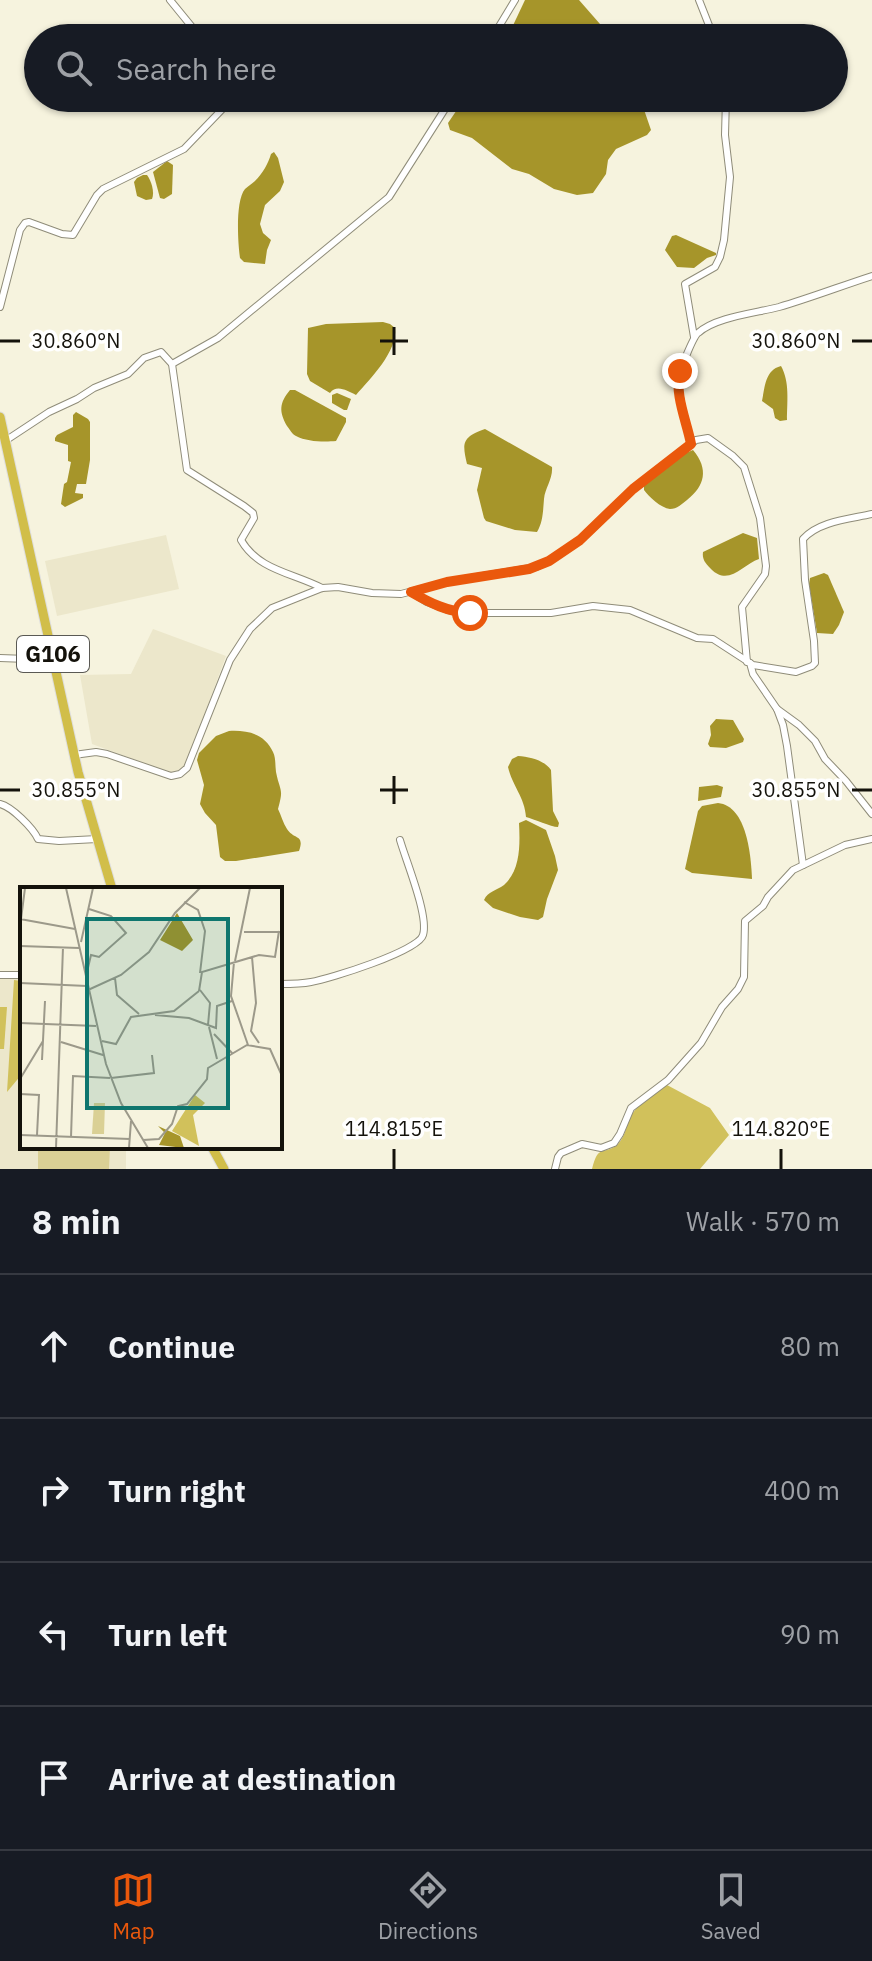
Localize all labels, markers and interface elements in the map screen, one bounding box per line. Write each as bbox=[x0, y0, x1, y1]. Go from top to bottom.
search box bbox=[24, 24, 848, 112]
icon: search bbox=[52, 46, 96, 90]
text: Search here bbox=[116, 49, 277, 88]
text: 30.860°N bbox=[32, 327, 120, 354]
text: 30.860°N bbox=[752, 327, 840, 354]
route end bbox=[662, 353, 698, 389]
route start bbox=[452, 595, 488, 631]
road number: G106 bbox=[17, 636, 89, 672]
text: 30.855°N bbox=[32, 776, 120, 803]
text: 30.855°N bbox=[752, 776, 840, 803]
inset map bbox=[20, 887, 282, 1149]
text: 114.815°E bbox=[345, 1115, 443, 1142]
text: 114.820°E bbox=[732, 1115, 830, 1142]
text: 8 min bbox=[32, 1199, 121, 1243]
text: Walk · 570 m bbox=[686, 1204, 840, 1238]
icon: ahead bbox=[32, 1324, 76, 1368]
text: Continue bbox=[108, 1327, 235, 1366]
text: 80 m bbox=[780, 1329, 840, 1363]
icon: right bbox=[32, 1468, 76, 1512]
text: Turn right bbox=[108, 1471, 246, 1510]
text: 400 m bbox=[764, 1473, 840, 1507]
icon: left bbox=[32, 1612, 76, 1656]
text: Turn left bbox=[108, 1615, 227, 1654]
text: 90 m bbox=[780, 1617, 840, 1651]
icon: arrive bbox=[32, 1756, 76, 1800]
text: Arrive at destination bbox=[108, 1759, 396, 1798]
tab: Map bbox=[111, 1868, 155, 1945]
tab: Directions bbox=[378, 1868, 478, 1945]
tab: Saved bbox=[701, 1868, 761, 1945]

